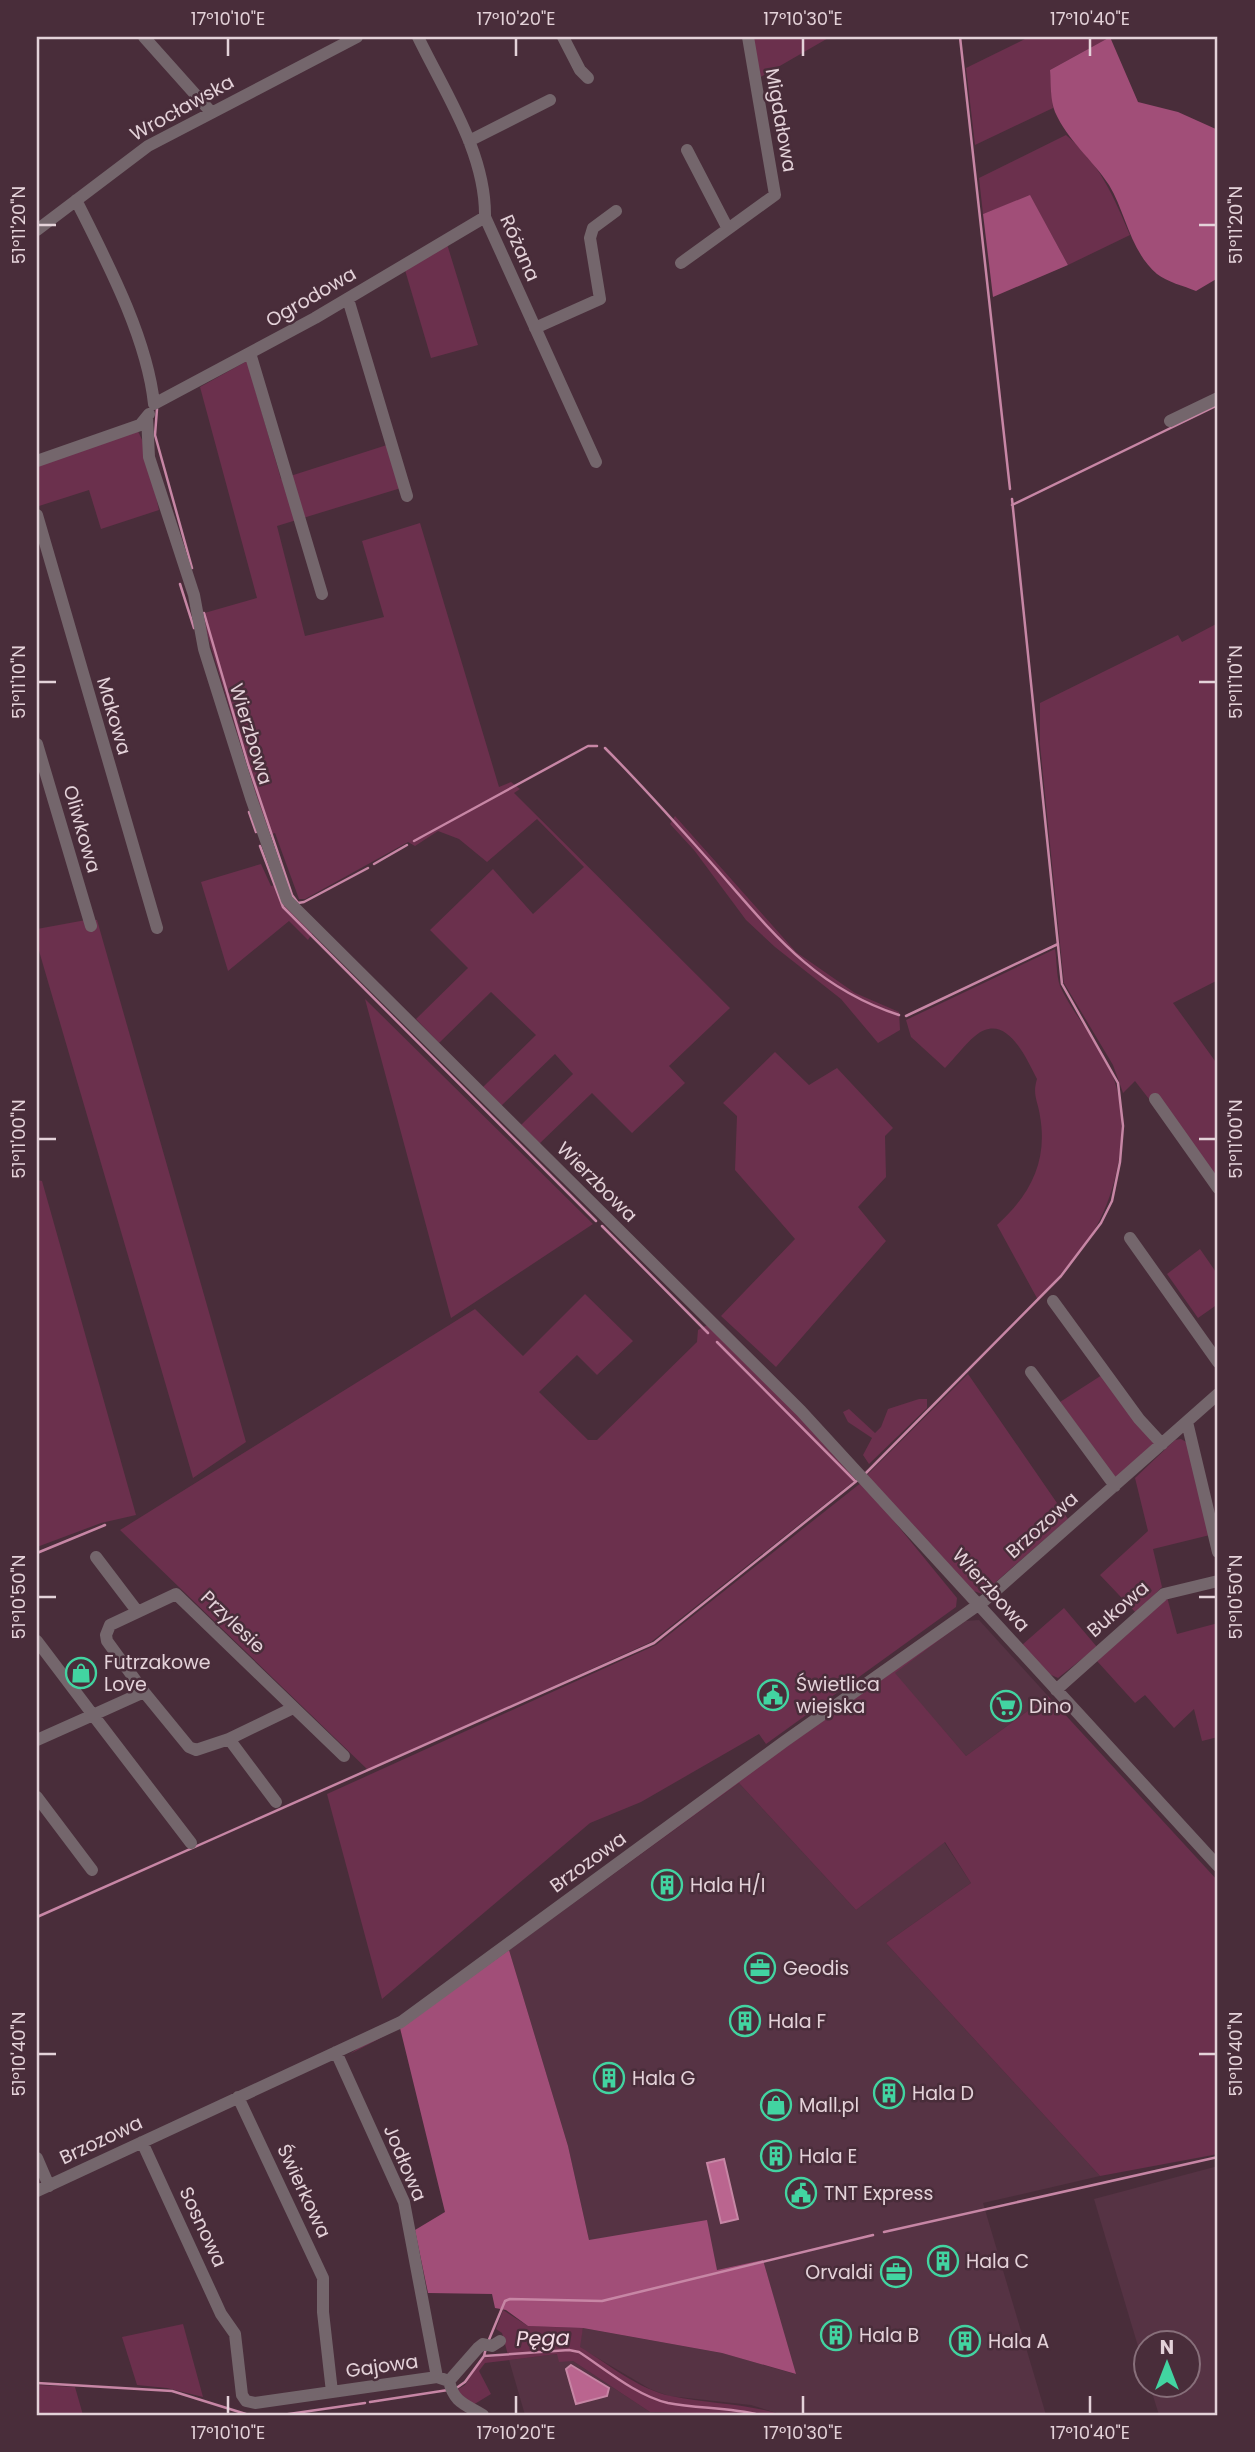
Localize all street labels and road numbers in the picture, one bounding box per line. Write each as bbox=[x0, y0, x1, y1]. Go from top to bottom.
street label: Migdałowa bbox=[759, 66, 803, 174]
street label: Wrocławska bbox=[125, 68, 239, 148]
street label: Różana bbox=[493, 210, 547, 286]
street label: Ogrodowa bbox=[261, 260, 361, 334]
street label: Makowa bbox=[90, 674, 138, 758]
street label: Wierzbowa bbox=[223, 680, 279, 788]
street label: Oliwkowa bbox=[57, 782, 107, 876]
street label: Wierzbowa bbox=[551, 1136, 643, 1228]
street label: Brzozowa bbox=[1000, 1485, 1084, 1565]
street label: Wierzbowa bbox=[946, 1542, 1036, 1638]
street label: Bukowa bbox=[1081, 1574, 1155, 1644]
street label: Przylesie bbox=[195, 1584, 271, 1660]
street label: Brzozowa bbox=[544, 1825, 632, 1899]
street label: Brzozowa bbox=[55, 2109, 147, 2171]
street label: Jodłowa bbox=[377, 2121, 433, 2205]
street label: Świerkowa bbox=[270, 2140, 338, 2242]
street label: Sosnowa bbox=[173, 2182, 233, 2272]
street label: Gajowa bbox=[344, 2348, 420, 2384]

